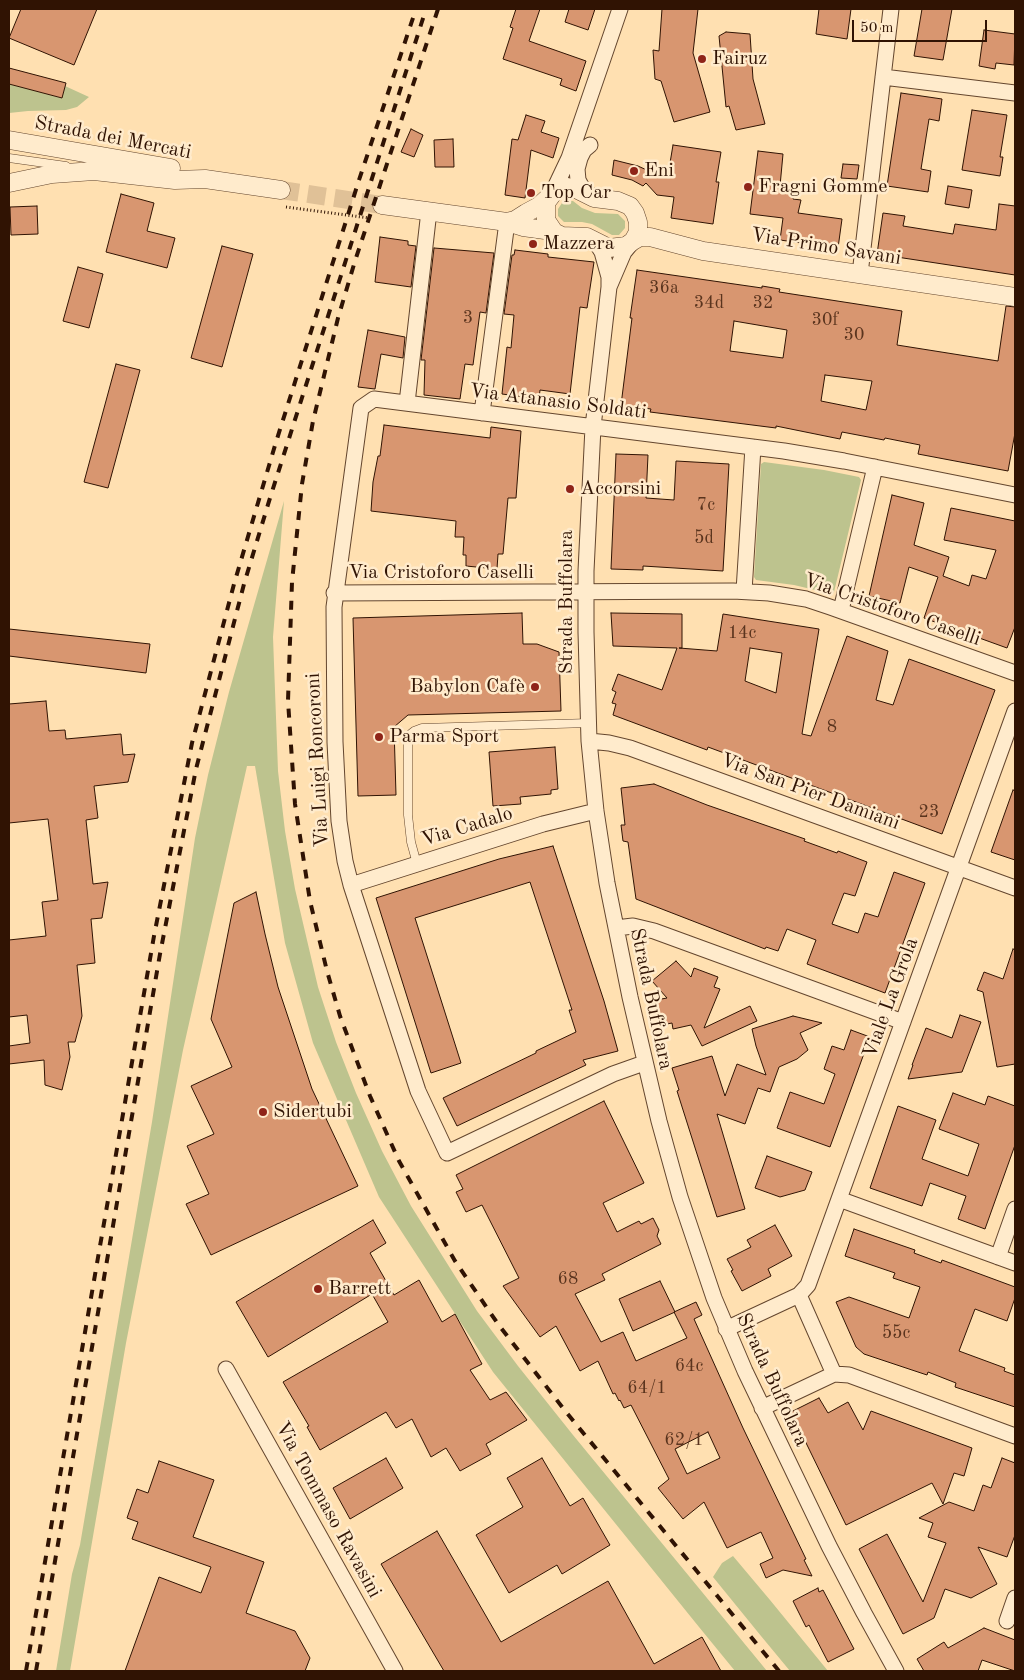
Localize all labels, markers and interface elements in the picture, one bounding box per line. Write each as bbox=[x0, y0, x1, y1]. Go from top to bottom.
scale bar bbox=[854, 10, 989, 42]
text: 50 m bbox=[860, 21, 894, 36]
place label: Fairuz bbox=[712, 47, 767, 71]
marker: Fairuz bbox=[696, 53, 708, 65]
street label: Strada dei Mercati bbox=[33, 111, 193, 165]
place label: Eni bbox=[644, 159, 674, 183]
marker: Eni bbox=[628, 165, 640, 177]
place label: Fragni Gomme bbox=[758, 175, 887, 199]
place label: Top Car bbox=[541, 181, 611, 205]
marker: Fragni Gomme bbox=[742, 181, 754, 193]
marker: Top Car bbox=[525, 187, 537, 199]
street label: Via Primo Savani bbox=[749, 223, 903, 271]
place label: Mazzera bbox=[543, 232, 615, 256]
marker: Mazzera bbox=[527, 238, 539, 250]
house number: 36a bbox=[649, 277, 679, 299]
house number: 34d bbox=[694, 292, 724, 314]
house number: 32 bbox=[753, 292, 773, 314]
house number: 3 bbox=[463, 307, 473, 329]
house number: 30f bbox=[812, 309, 838, 331]
house number: 30 bbox=[844, 324, 864, 346]
street label: Via Atanasio Soldati bbox=[468, 379, 648, 425]
place label: Accorsini bbox=[580, 477, 661, 501]
marker: Accorsini bbox=[564, 483, 576, 495]
house number: 7c bbox=[697, 494, 715, 516]
house number: 5d bbox=[694, 527, 714, 549]
street label: Strada Buffolara bbox=[555, 530, 579, 674]
street label: Via Cristoforo Caselli bbox=[348, 561, 534, 585]
street label: Via Cristoforo Caselli bbox=[800, 568, 984, 652]
house number: 14c bbox=[728, 622, 756, 644]
street label: Via Luigi Roncoroni bbox=[301, 672, 335, 848]
place label: Babylon Cafè bbox=[410, 675, 525, 699]
marker: Babylon Cafè bbox=[529, 681, 541, 693]
house number: 8 bbox=[827, 716, 837, 738]
place label: Parma Sport bbox=[389, 725, 499, 749]
marker: Parma Sport bbox=[373, 731, 385, 743]
street label: Via San Pier Damiani bbox=[717, 748, 903, 836]
house number: 23 bbox=[919, 801, 939, 823]
street label: Via Cadalo bbox=[418, 802, 516, 852]
street label: Strada Buffolara bbox=[624, 926, 678, 1072]
street label: Viale La Grola bbox=[858, 934, 924, 1062]
place label: Sidertubi bbox=[273, 1100, 352, 1124]
marker: Sidertubi bbox=[257, 1106, 269, 1118]
house number: 68 bbox=[558, 1268, 578, 1290]
place label: Barrett bbox=[328, 1277, 391, 1301]
marker: Barrett bbox=[312, 1283, 324, 1295]
street label: Strada Buffolara bbox=[731, 1310, 813, 1450]
house number: 55c bbox=[882, 1322, 910, 1344]
house number: 64c bbox=[675, 1355, 703, 1377]
house number: 64/1 bbox=[627, 1377, 667, 1399]
street label: Via Tommaso Ravasini bbox=[270, 1418, 386, 1602]
house number: 62/1 bbox=[664, 1429, 704, 1451]

